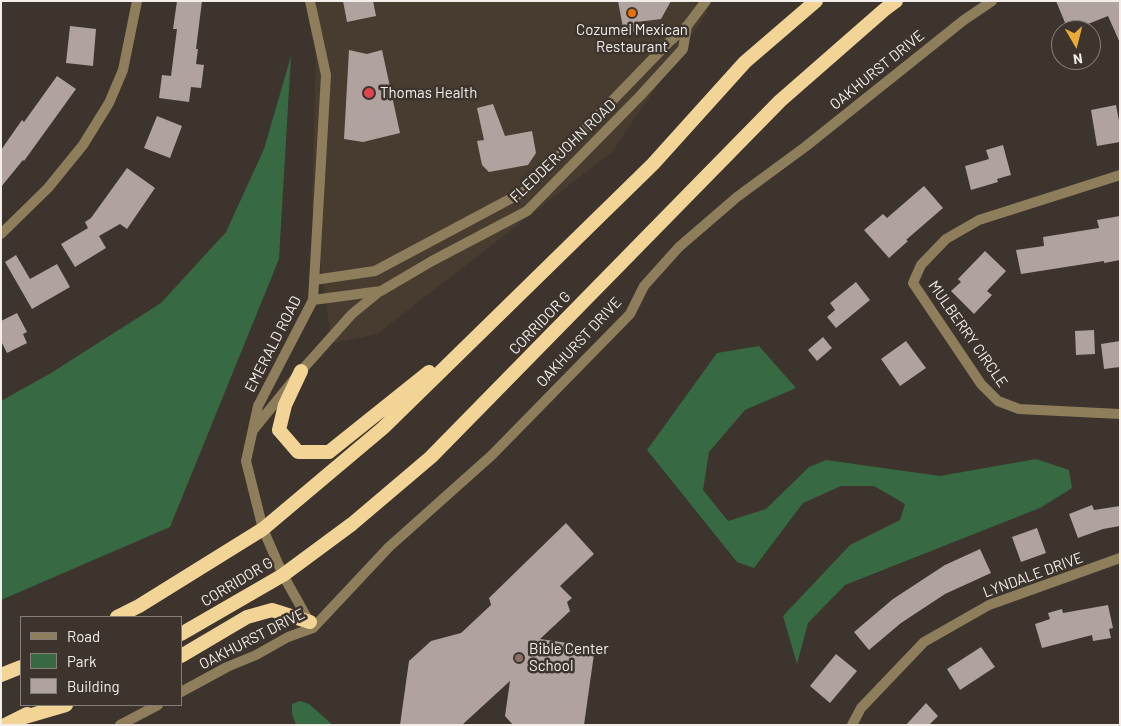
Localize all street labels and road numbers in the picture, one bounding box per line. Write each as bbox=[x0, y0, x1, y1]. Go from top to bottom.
street label: OAKHURST DRIVE bbox=[826, 26, 928, 114]
street label: FLEDDERJOHN ROAD bbox=[506, 96, 620, 206]
street label: MULBERRY CIRCLE bbox=[924, 277, 1012, 391]
street label: CORRIDOR G bbox=[506, 288, 574, 358]
street label: EMERALD ROAD bbox=[241, 293, 305, 395]
street label: OAKHURST DRIVE bbox=[533, 293, 625, 391]
street label: LYNDALE DRIVE bbox=[981, 549, 1085, 601]
street label: CORRIDOR G bbox=[198, 554, 276, 610]
street label: OAKHURST DRIVE bbox=[196, 605, 308, 673]

